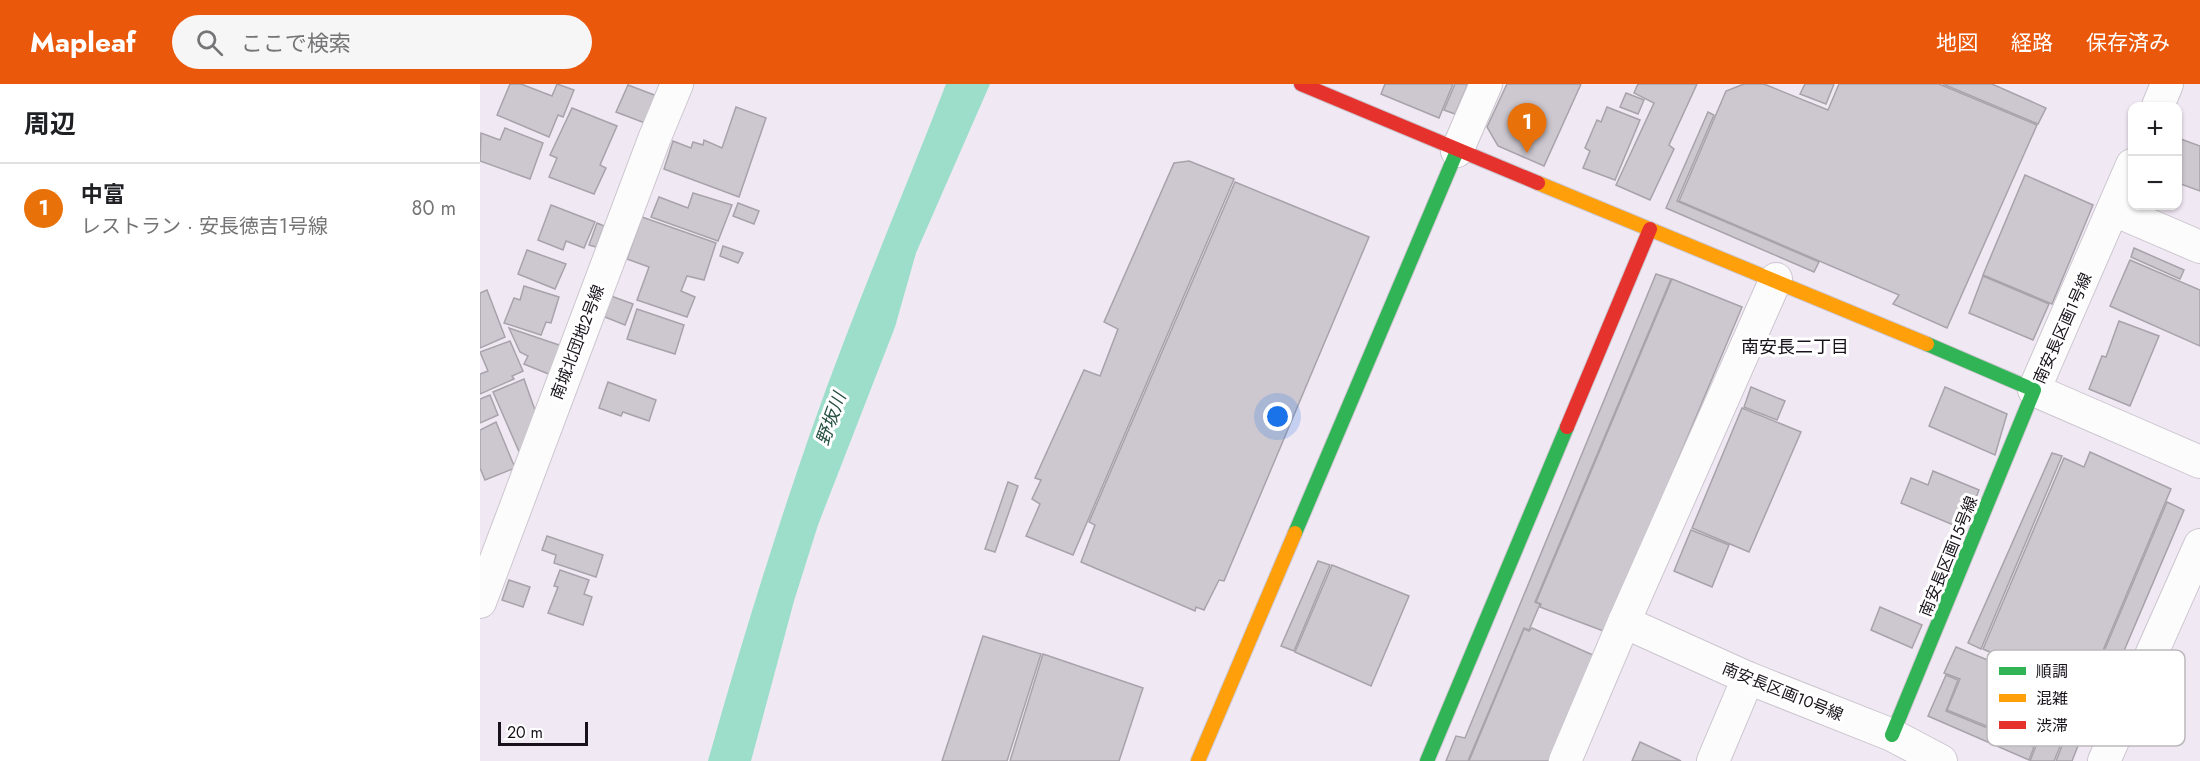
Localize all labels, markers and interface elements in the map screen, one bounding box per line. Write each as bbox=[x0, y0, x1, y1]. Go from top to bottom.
search box bbox=[172, 15, 592, 69]
text: Mapleaf bbox=[30, 22, 136, 63]
icon: search bbox=[193, 26, 226, 59]
text: ここで検索 bbox=[241, 27, 351, 59]
text: 地図 bbox=[1936, 28, 1978, 58]
text: 経路 bbox=[2011, 28, 2053, 58]
text: 保存済み bbox=[2086, 28, 2170, 58]
map controls bbox=[2128, 102, 2182, 210]
button: + bbox=[2128, 102, 2182, 156]
pin: 1 bbox=[1508, 104, 1546, 153]
text: 周辺 bbox=[24, 105, 76, 143]
button: − bbox=[2128, 156, 2182, 210]
text: 中富 bbox=[81, 178, 125, 210]
text: 1 bbox=[38, 194, 49, 223]
text: 80 m bbox=[411, 194, 456, 223]
text: レストラン · 安長徳吉1号線 bbox=[81, 212, 328, 241]
street label: 南安長区画1号線 bbox=[2028, 269, 2097, 387]
street label: 南城北団地2号線 bbox=[545, 282, 610, 403]
district label: 南安長二丁目 bbox=[1741, 334, 1849, 360]
water label: 野坂川 bbox=[810, 387, 853, 449]
your location bbox=[1263, 402, 1292, 431]
street label: 南安長区画15号線 bbox=[1914, 492, 1983, 620]
legend bbox=[1987, 650, 2185, 746]
street label: 南安長区画10号線 bbox=[1719, 657, 1847, 726]
text: 順調 bbox=[2036, 660, 2068, 683]
text: 混雑 bbox=[2036, 687, 2068, 710]
text: 渋滞 bbox=[2036, 714, 2068, 737]
scale bar bbox=[498, 719, 588, 746]
text: 20 m bbox=[507, 721, 543, 744]

